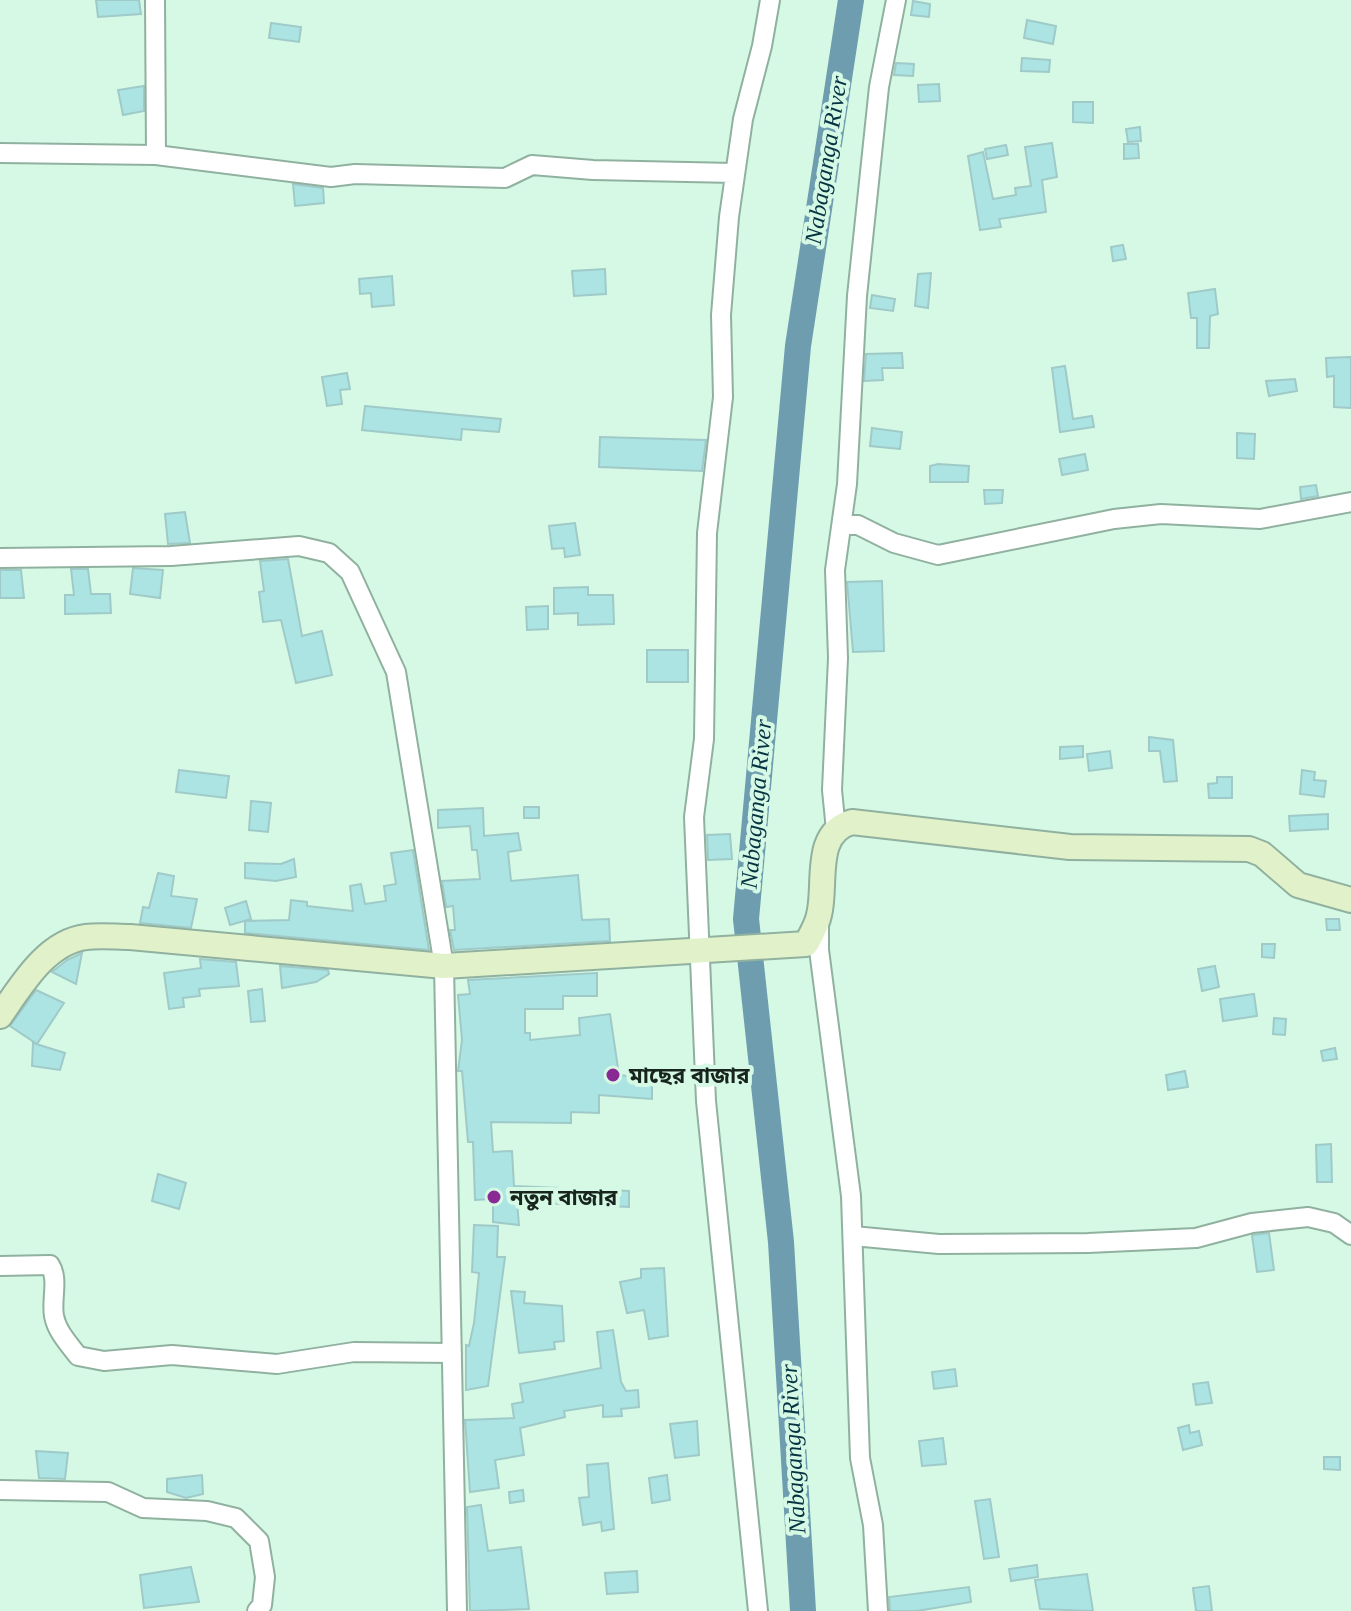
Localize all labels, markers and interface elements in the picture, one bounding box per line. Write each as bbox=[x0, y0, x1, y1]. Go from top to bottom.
water label: Nabaganga River bbox=[800, 73, 852, 247]
water label: Nabaganga River bbox=[736, 718, 776, 891]
place label: মাছের বাজার bbox=[628, 1063, 750, 1088]
marker: মাছের বাজার bbox=[604, 1066, 622, 1084]
place label: নতুন বাজার bbox=[509, 1185, 618, 1211]
marker: নতুন বাজার bbox=[485, 1188, 503, 1206]
water label: Nabaganga River bbox=[776, 1363, 810, 1536]

